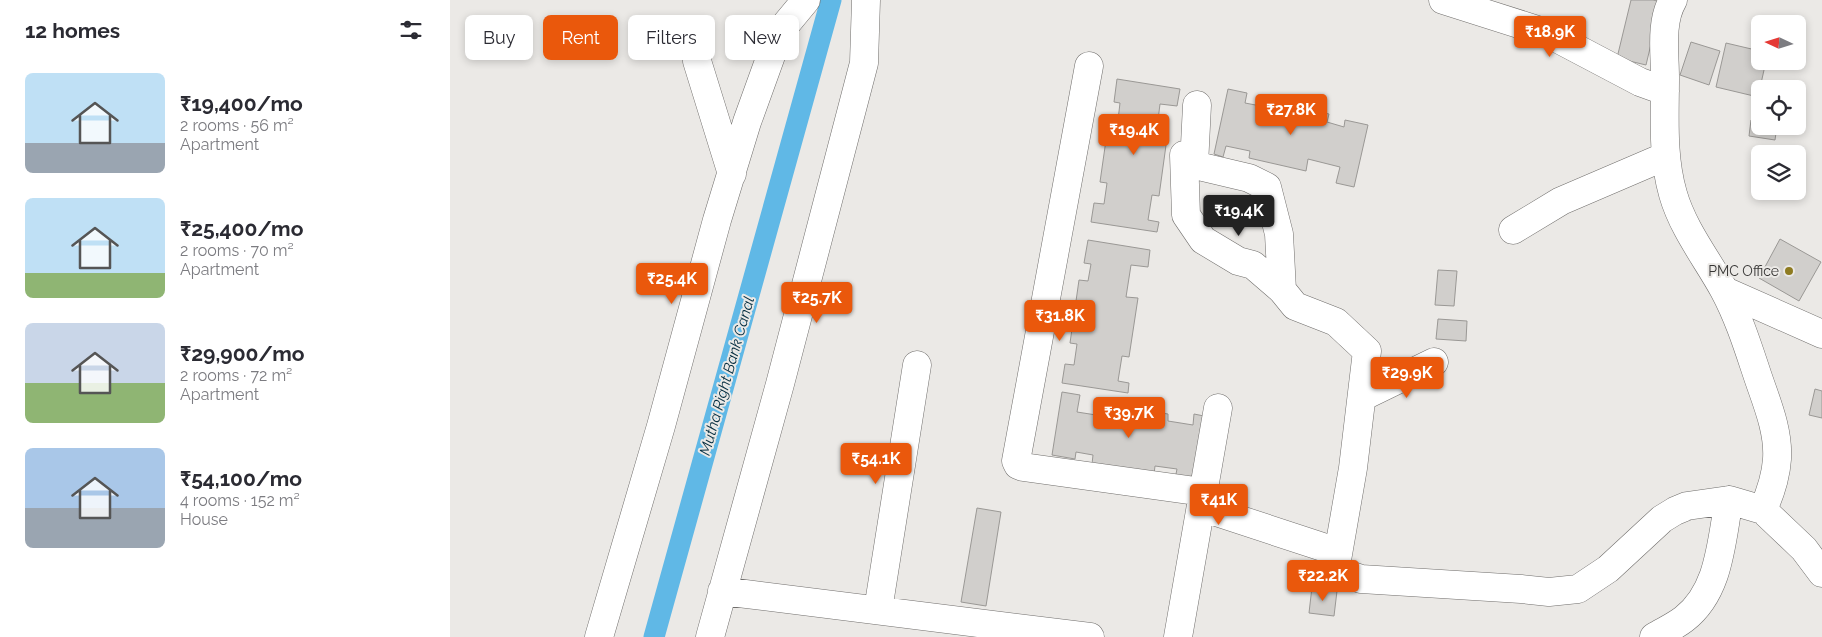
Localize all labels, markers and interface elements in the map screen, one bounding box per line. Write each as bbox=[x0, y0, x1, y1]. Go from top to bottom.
chip: Buy bbox=[465, 15, 533, 60]
chip: Rent bbox=[543, 15, 618, 60]
chip: Filters bbox=[628, 15, 715, 60]
chip: New bbox=[725, 15, 799, 60]
pin: ₹18.9K bbox=[1509, 15, 1591, 58]
north arrow bbox=[1751, 15, 1806, 70]
map controls bbox=[1751, 15, 1806, 200]
icon: filters bbox=[397, 16, 425, 44]
text: 12 homes bbox=[25, 18, 120, 43]
text: ₹18.9K bbox=[1525, 22, 1575, 41]
button: locate bbox=[1751, 80, 1806, 135]
text: ₹19,400/mo bbox=[180, 91, 303, 116]
icon: home bbox=[65, 93, 125, 153]
pin: ₹27.8K bbox=[1250, 94, 1332, 136]
text: ₹27.8K bbox=[1266, 100, 1316, 119]
pin: ₹19.4K bbox=[1093, 114, 1175, 156]
text: 2 rooms · 56 m² bbox=[180, 116, 294, 135]
text: ₹19.4K bbox=[1109, 120, 1159, 139]
text: Apartment bbox=[180, 135, 259, 154]
button: layers bbox=[1751, 145, 1806, 200]
pin: ₹19.4K bbox=[1198, 194, 1280, 237]
text: ₹19.4K bbox=[1214, 201, 1264, 220]
text: ₹25,400/mo bbox=[180, 216, 303, 241]
icon: home bbox=[65, 218, 125, 278]
text: 2 rooms · 70 m² bbox=[180, 241, 294, 260]
text: Apartment bbox=[180, 260, 259, 279]
pin: ₹25.4K bbox=[631, 262, 713, 305]
place label: PMC Office bbox=[1708, 263, 1779, 279]
marker: PMC Office bbox=[1783, 265, 1795, 277]
text: ₹25.4K bbox=[647, 269, 697, 288]
pin: ₹25.7K bbox=[776, 282, 858, 324]
text: ₹25.7K bbox=[792, 288, 842, 307]
water label: Mutha Right Bank Canal bbox=[696, 295, 758, 457]
pin: ₹31.8K bbox=[1019, 300, 1101, 342]
text: ₹31.8K bbox=[1035, 306, 1085, 325]
text: ₹29,900/mo bbox=[180, 341, 305, 366]
icon: home bbox=[65, 343, 125, 403]
pin: ₹29.9K bbox=[1366, 356, 1448, 399]
text: ₹29.9K bbox=[1382, 363, 1432, 382]
text: 2 rooms · 72 m² bbox=[180, 366, 292, 385]
text: Apartment bbox=[180, 385, 259, 404]
pin: ₹39.7K bbox=[1088, 396, 1170, 439]
text: ₹39.7K bbox=[1104, 403, 1154, 422]
pin: ₹54.1K bbox=[835, 442, 917, 485]
text: ₹54.1K bbox=[852, 449, 900, 468]
text: ₹54,100/mo bbox=[180, 466, 302, 491]
icon: home bbox=[65, 468, 125, 528]
pin: ₹41K bbox=[1189, 484, 1249, 526]
text: ₹41K bbox=[1201, 490, 1237, 509]
text: 4 rooms · 152 m² bbox=[180, 491, 300, 510]
text: House bbox=[180, 510, 228, 529]
pin: ₹22.2K bbox=[1282, 560, 1364, 602]
text: ₹22.2K bbox=[1298, 566, 1348, 585]

